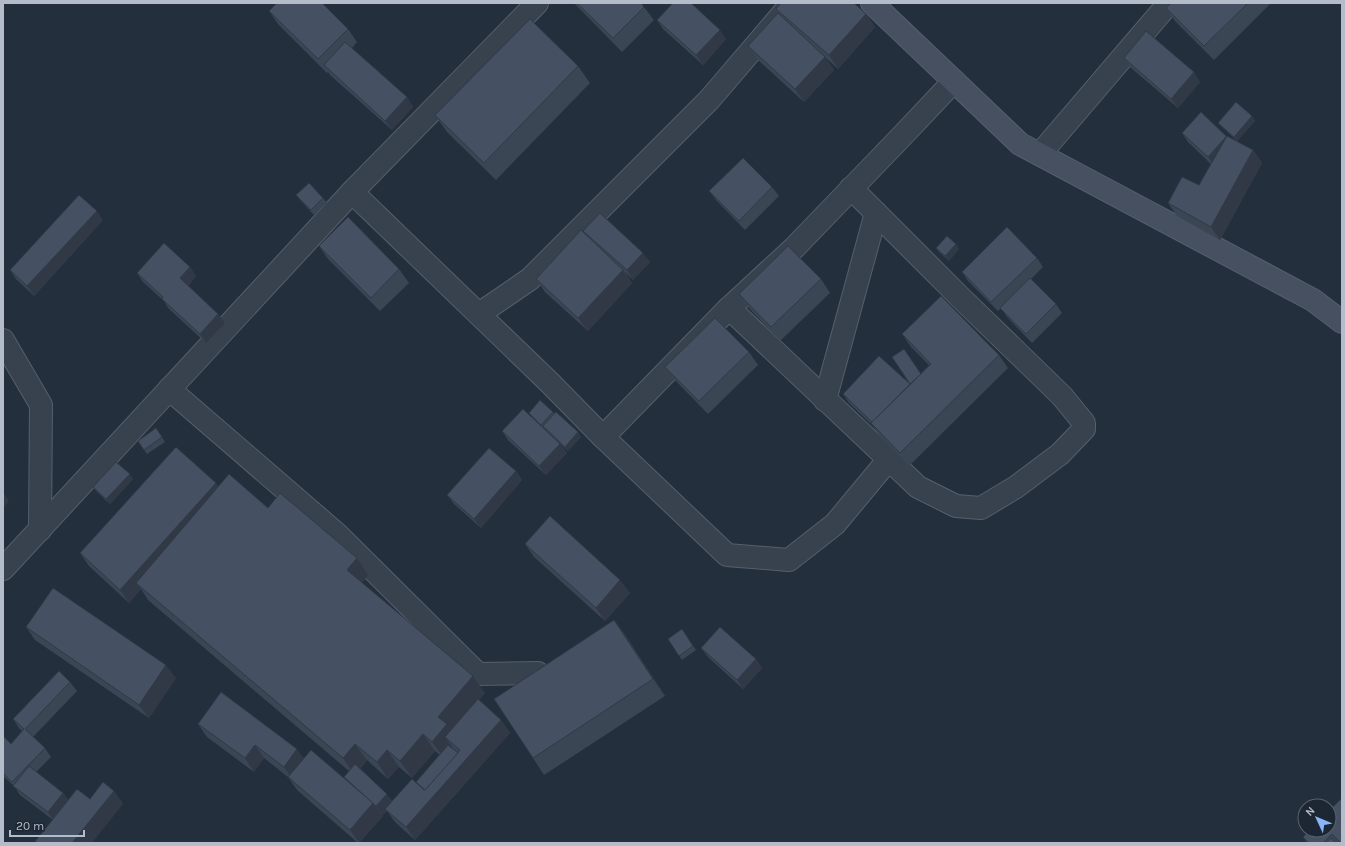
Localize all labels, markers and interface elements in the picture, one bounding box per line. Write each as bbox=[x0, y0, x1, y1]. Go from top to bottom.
north arrow bbox=[1297, 798, 1337, 838]
text: N bbox=[1303, 804, 1318, 819]
scale bar bbox=[10, 812, 84, 838]
text: 20 m bbox=[16, 819, 44, 833]

